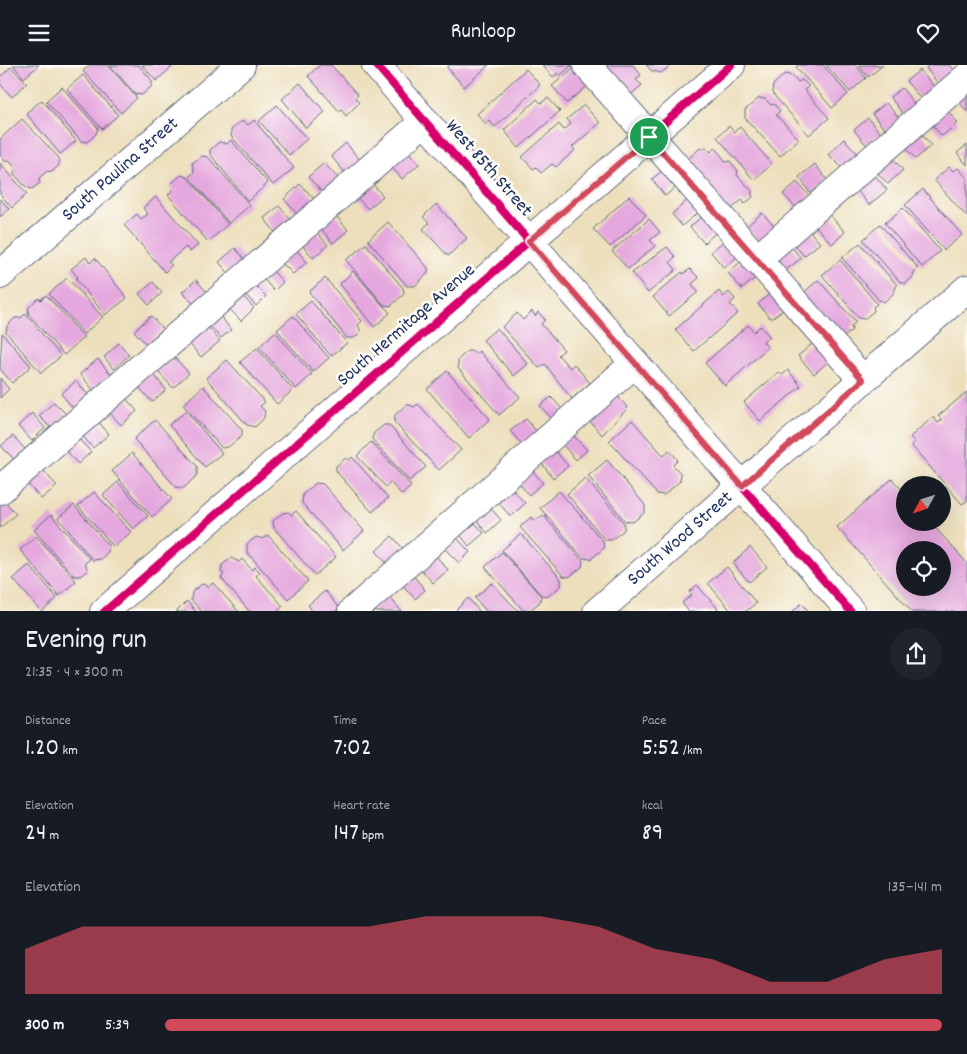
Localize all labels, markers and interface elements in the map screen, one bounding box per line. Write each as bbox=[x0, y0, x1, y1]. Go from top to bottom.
text: Runloop bbox=[451, 17, 516, 48]
icon: menu bbox=[25, 19, 53, 47]
icon: heart bbox=[914, 19, 942, 47]
street label: South Paulina Street bbox=[56, 111, 185, 228]
street label: West 85th Street bbox=[438, 114, 538, 224]
pin bbox=[628, 116, 670, 158]
icon: arrive bbox=[635, 123, 663, 151]
street label: South Hermitage Avenue bbox=[332, 258, 482, 394]
north arrow bbox=[896, 476, 951, 531]
map controls bbox=[896, 476, 951, 596]
street label: South Wood Street bbox=[622, 485, 739, 593]
button: locate bbox=[896, 541, 951, 596]
text: Evening run bbox=[25, 622, 147, 662]
button: share bbox=[890, 628, 942, 680]
text: 21:35 · 4 × 300 m bbox=[25, 661, 123, 684]
text: Distance bbox=[25, 711, 71, 731]
text: Time bbox=[333, 711, 357, 731]
text: Pace bbox=[642, 711, 666, 731]
text: 1.20 bbox=[25, 731, 59, 767]
text: 7:02 bbox=[333, 731, 372, 767]
text: 5:52 bbox=[642, 731, 680, 767]
text: km bbox=[59, 741, 78, 761]
text: /km bbox=[680, 741, 702, 761]
text: Elevation bbox=[25, 796, 74, 816]
text: Heart rate bbox=[333, 796, 390, 816]
text: kcal bbox=[642, 796, 663, 816]
text: 24 bbox=[25, 816, 46, 852]
text: 147 bbox=[333, 816, 359, 852]
text: 89 bbox=[642, 816, 663, 852]
text: m bbox=[46, 826, 59, 846]
text: bpm bbox=[359, 826, 384, 846]
text: Elevation bbox=[25, 876, 81, 899]
text: 135–141 m bbox=[888, 876, 942, 899]
text: 300 m bbox=[25, 1014, 64, 1037]
text: 5:39 bbox=[105, 1014, 130, 1037]

